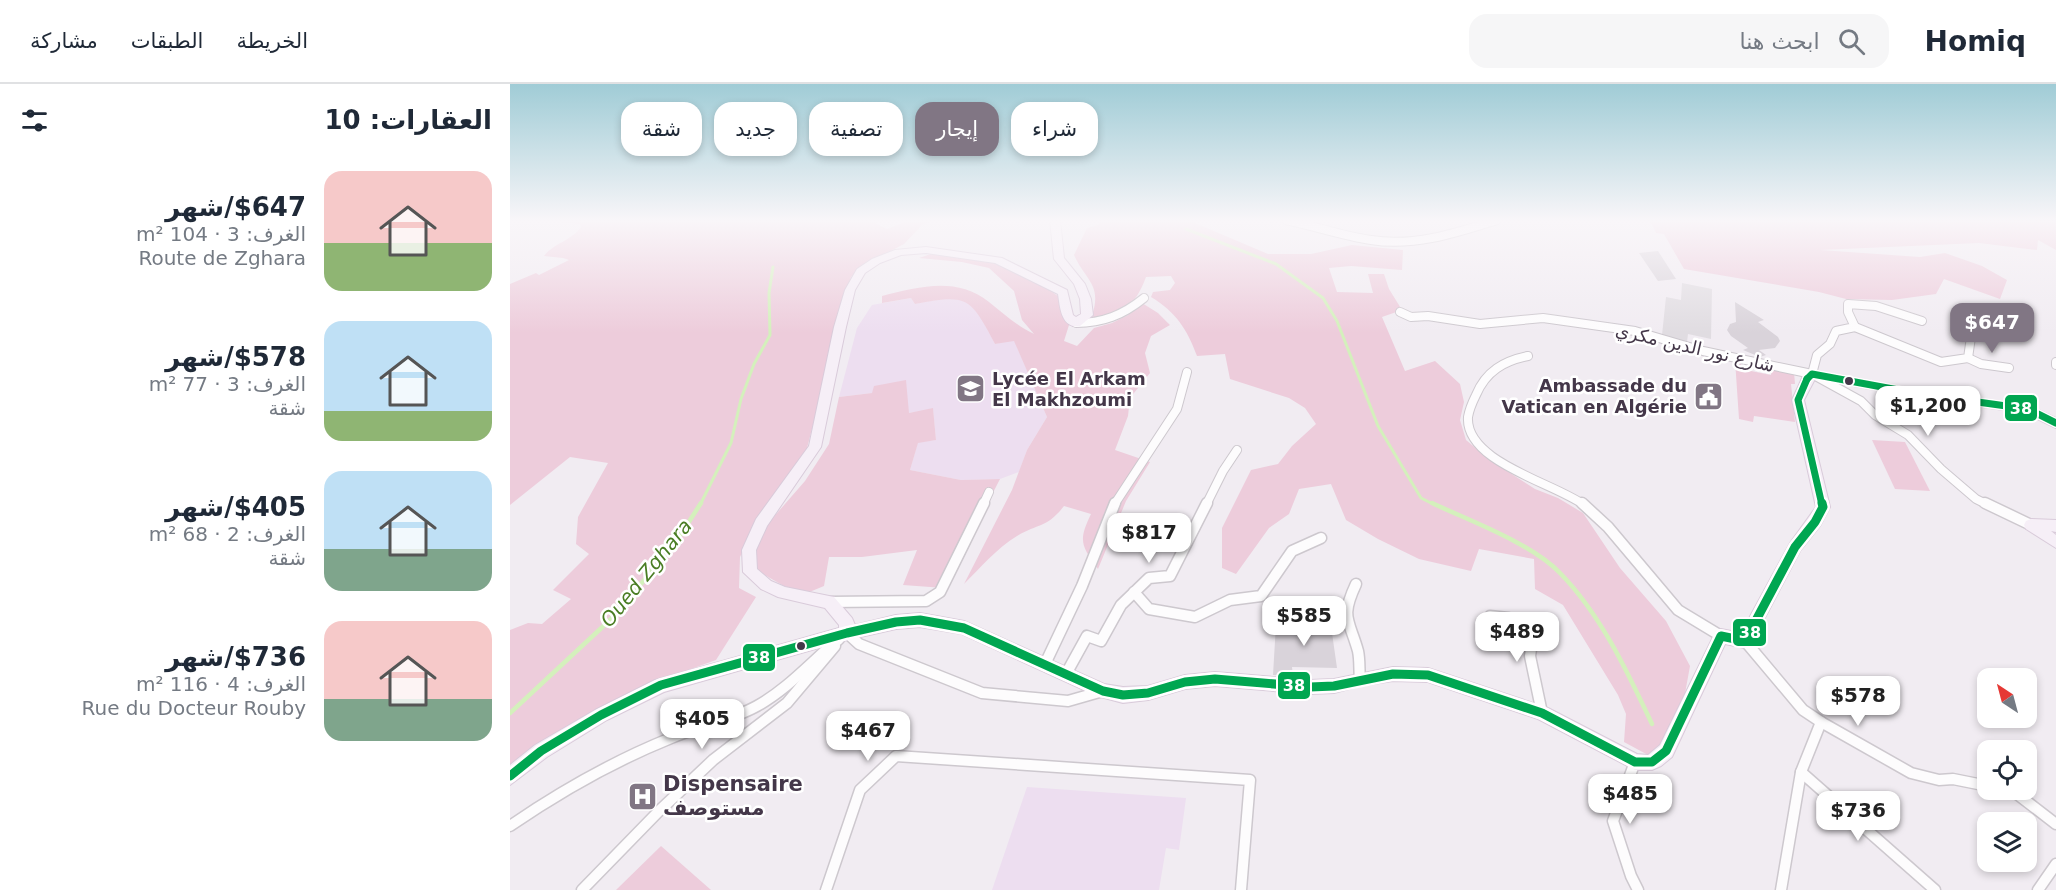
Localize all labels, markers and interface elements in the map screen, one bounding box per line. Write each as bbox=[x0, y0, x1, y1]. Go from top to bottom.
search box bbox=[1469, 14, 1889, 68]
icon: search bbox=[1835, 25, 1868, 58]
text: Homiq bbox=[1925, 25, 2026, 58]
text: مشاركة bbox=[30, 29, 98, 53]
text: الطبقات bbox=[131, 29, 203, 53]
text: الخريطة bbox=[236, 29, 308, 53]
text: ابحث هنا bbox=[1740, 29, 1820, 54]
chip: شقة bbox=[621, 102, 702, 156]
chip: جديد bbox=[714, 102, 797, 156]
chip: تصفية bbox=[809, 102, 903, 156]
chip: إيجار bbox=[915, 102, 999, 156]
chip: شراء bbox=[1011, 102, 1098, 156]
icon: filters bbox=[18, 104, 51, 137]
text: العقارات: 10 bbox=[325, 105, 492, 135]
text: $647/شهر bbox=[165, 192, 306, 222]
icon: home bbox=[372, 195, 444, 267]
text: الغرف: 3 · 104 m² bbox=[136, 222, 306, 246]
text: Route de Zghara bbox=[138, 246, 306, 270]
pin: $647 bbox=[1956, 303, 2028, 354]
text: $647 bbox=[1964, 310, 2020, 334]
street label: شارع نور الدين مكري bbox=[1613, 319, 1777, 377]
text: $578/شهر bbox=[165, 342, 306, 372]
icon: home bbox=[372, 345, 444, 417]
place label: Lycée El Arkam El Makhzoumi bbox=[992, 368, 1146, 410]
text: الغرف: 3 · 77 m² bbox=[149, 372, 306, 396]
school or university icon: Lycée El Arkam El Makhzoumi bbox=[955, 373, 987, 405]
place label: Ambassade du Vatican en Algérie bbox=[1501, 375, 1687, 417]
unlabelled marker bbox=[1843, 375, 1855, 387]
public building icon: Ambassade du Vatican en Algérie bbox=[1692, 380, 1724, 412]
pin: $1,200 bbox=[1879, 386, 1977, 437]
text: $1,200 bbox=[1889, 393, 1967, 417]
line badge: 38 bbox=[2004, 394, 2038, 422]
text: شقة bbox=[268, 396, 306, 420]
text: 38 bbox=[2010, 399, 2032, 418]
text: $405/شهر bbox=[165, 492, 306, 522]
icon: home bbox=[372, 495, 444, 567]
pin: $817 bbox=[1113, 513, 1185, 564]
water label: Oued Zghara bbox=[595, 514, 697, 632]
text: $817 bbox=[1121, 520, 1177, 544]
text: الغرف: 2 · 68 m² bbox=[149, 522, 306, 546]
text: شقة bbox=[268, 546, 306, 570]
pin: $585 bbox=[1268, 596, 1340, 647]
text: $585 bbox=[1276, 603, 1332, 627]
pin: $489 bbox=[1481, 612, 1553, 663]
line badge: 38 bbox=[1732, 618, 1767, 647]
text: $489 bbox=[1489, 619, 1545, 643]
text: 38 bbox=[1739, 623, 1761, 642]
unlabelled marker bbox=[795, 640, 807, 652]
text: $736/شهر bbox=[165, 642, 306, 672]
line badge: 38 bbox=[742, 643, 776, 672]
icon: home bbox=[372, 645, 444, 717]
text: 38 bbox=[748, 648, 770, 667]
north arrow bbox=[1977, 668, 2037, 728]
map controls bbox=[1977, 668, 2037, 872]
line badge: 38 bbox=[1277, 671, 1311, 700]
text: الغرف: 4 · 116 m² bbox=[136, 672, 306, 696]
text: 38 bbox=[1283, 676, 1305, 695]
pin: $578 bbox=[1822, 676, 1894, 727]
text: $578 bbox=[1830, 683, 1886, 707]
text: Rue du Docteur Rouby bbox=[81, 696, 306, 720]
pin: $405 bbox=[666, 699, 738, 750]
text: $405 bbox=[674, 706, 730, 730]
pin: $467 bbox=[832, 711, 904, 762]
text: $467 bbox=[840, 718, 896, 742]
button: locate bbox=[1977, 740, 2037, 800]
place label: Dispensaire مستوصف bbox=[663, 772, 803, 820]
pin: $485 bbox=[1594, 774, 1666, 825]
hospital icon: Dispensaire مستوصف bbox=[626, 780, 658, 812]
text: $485 bbox=[1602, 781, 1658, 805]
pin: $736 bbox=[1822, 791, 1894, 842]
text: $736 bbox=[1830, 798, 1886, 822]
button: layers bbox=[1977, 812, 2037, 872]

